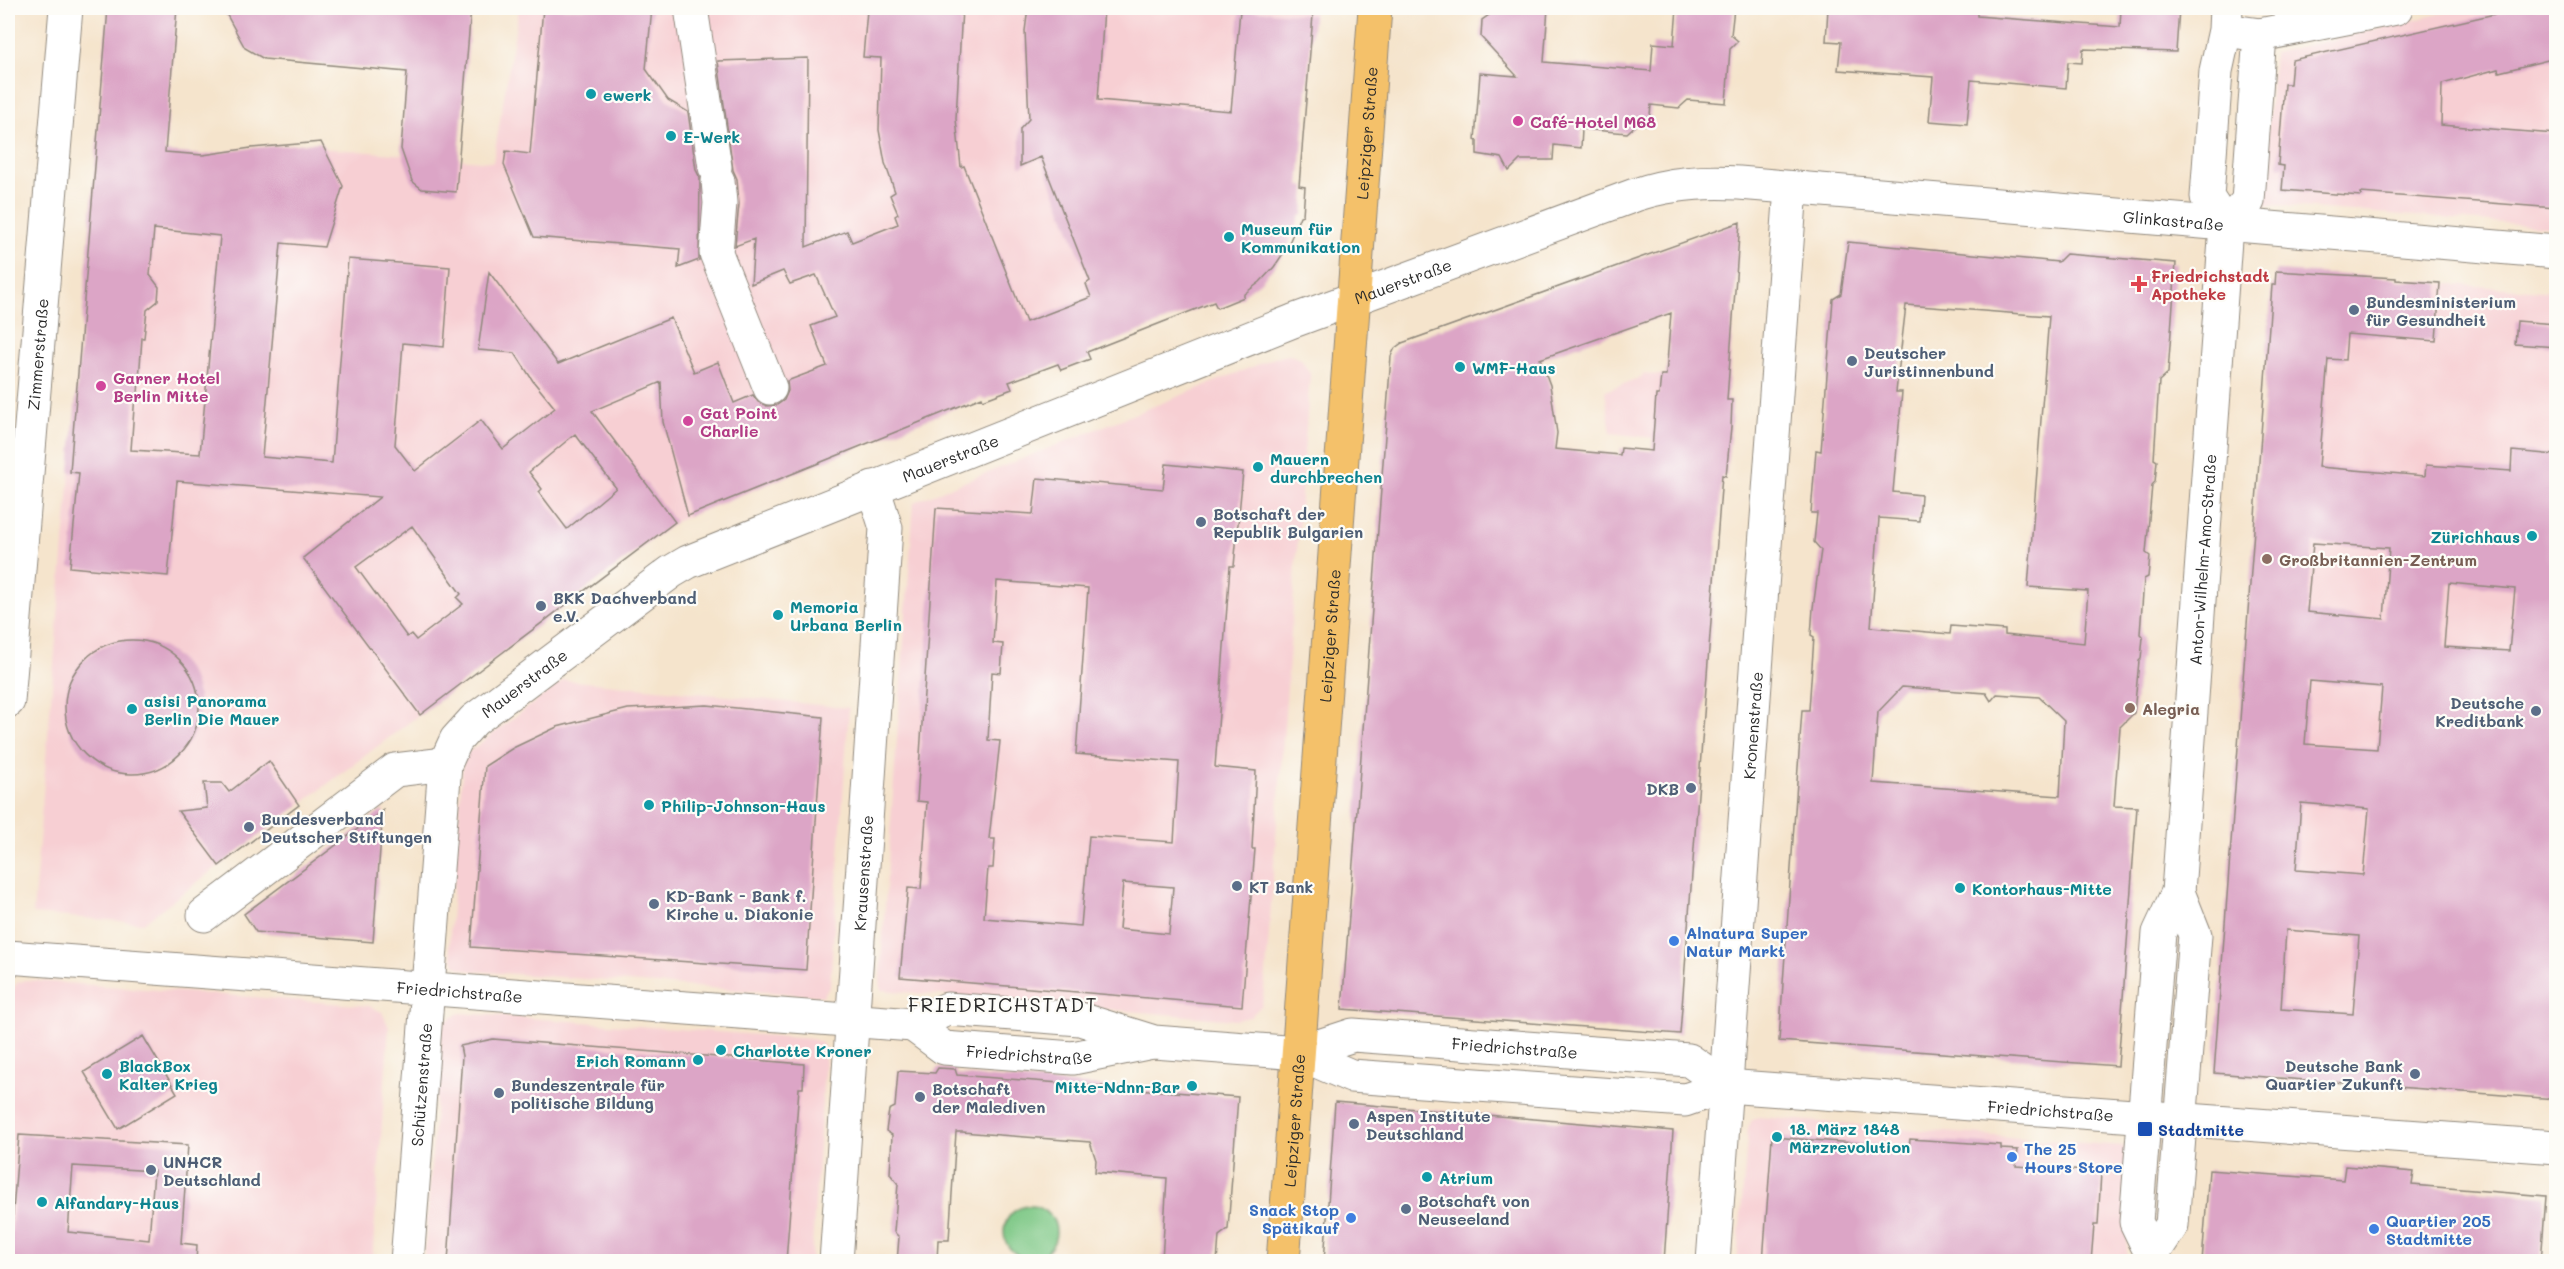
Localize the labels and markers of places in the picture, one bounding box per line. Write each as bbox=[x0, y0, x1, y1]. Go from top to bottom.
place label: ewerk bbox=[603, 84, 651, 105]
marker: ewerk bbox=[584, 87, 598, 101]
place label: Café-Hotel M68 bbox=[1530, 111, 1656, 132]
marker: Café-Hotel M68 bbox=[1511, 114, 1525, 128]
place label: E-Werk bbox=[683, 126, 740, 147]
marker: E-Werk bbox=[664, 129, 678, 143]
place label: Museum für Kommunikation bbox=[1241, 218, 1360, 257]
marker: Museum für Kommunikation bbox=[1222, 230, 1236, 244]
place label: Friedrichstadt Apotheke bbox=[2151, 265, 2270, 304]
marker: Friedrichstadt Apotheke bbox=[2132, 277, 2146, 291]
place label: Bundesministerium für Gesundheit bbox=[2366, 291, 2516, 330]
marker: Bundesministerium für Gesundheit bbox=[2347, 303, 2361, 317]
place label: Deutscher Juristinnenbund bbox=[1864, 342, 1994, 381]
marker: Deutscher Juristinnenbund bbox=[1845, 354, 1859, 368]
place label: WMF-Haus bbox=[1472, 357, 1556, 378]
marker: WMF-Haus bbox=[1453, 360, 1467, 374]
place label: Garner Hotel Berlin Mitte bbox=[113, 367, 220, 406]
marker: Garner Hotel Berlin Mitte bbox=[94, 379, 108, 393]
place label: Gat Point Charlie bbox=[700, 402, 777, 441]
marker: Gat Point Charlie bbox=[681, 414, 695, 428]
place label: Mauern durchbrechen bbox=[1270, 448, 1382, 487]
marker: Mauern durchbrechen bbox=[1251, 460, 1265, 474]
place label: Botschaft der Republik Bulgarien bbox=[1213, 503, 1363, 542]
marker: Botschaft der Republik Bulgarien bbox=[1194, 515, 1208, 529]
place label: Zürichhaus bbox=[2431, 526, 2520, 547]
marker: Zürichhaus bbox=[2525, 529, 2539, 543]
place label: Großbritannien-Zentrum bbox=[2279, 549, 2477, 570]
marker: Großbritannien-Zentrum bbox=[2260, 552, 2274, 566]
place label: BKK Dachverband e.V. bbox=[553, 587, 697, 626]
place label: Memoria Urbana Berlin bbox=[790, 596, 902, 635]
marker: BKK Dachverband e.V. bbox=[534, 599, 548, 613]
marker: Memoria Urbana Berlin bbox=[771, 608, 785, 622]
place label: asisi Panorama Berlin Die Mauer bbox=[144, 690, 279, 729]
place label: Deutsche Kreditbank bbox=[2435, 692, 2524, 731]
place label: Alegria bbox=[2142, 698, 2200, 719]
marker: Alegria bbox=[2123, 701, 2137, 715]
marker: asisi Panorama Berlin Die Mauer bbox=[125, 702, 139, 716]
marker: Deutsche Kreditbank bbox=[2529, 704, 2543, 718]
place label: DKB bbox=[1646, 778, 1679, 799]
marker: DKB bbox=[1684, 781, 1698, 795]
place label: Philip-Johnson-Haus bbox=[661, 795, 826, 816]
marker: Philip-Johnson-Haus bbox=[642, 798, 656, 812]
place label: Bundesverband Deutscher Stiftungen bbox=[261, 808, 432, 847]
marker: Bundesverband Deutscher Stiftungen bbox=[242, 820, 256, 834]
place label: KT Bank bbox=[1249, 876, 1313, 897]
place label: Kontorhaus-Mitte bbox=[1972, 878, 2112, 899]
marker: KT Bank bbox=[1230, 879, 1244, 893]
marker: Kontorhaus-Mitte bbox=[1953, 881, 1967, 895]
place label: KD-Bank - Bank f. Kirche u. Diakonie bbox=[666, 885, 813, 924]
marker: KD-Bank - Bank f. Kirche u. Diakonie bbox=[647, 897, 661, 911]
place label: Alnatura Super Natur Markt bbox=[1686, 922, 1808, 961]
marker: Alnatura Super Natur Markt bbox=[1667, 934, 1681, 948]
place label: Charlotte Kroner bbox=[733, 1040, 872, 1061]
marker: Charlotte Kroner bbox=[714, 1043, 728, 1057]
place label: Erich Romann bbox=[576, 1050, 686, 1071]
marker: Erich Romann bbox=[691, 1053, 705, 1067]
place label: BlackBox Kalter Krieg bbox=[119, 1055, 218, 1094]
place label: Deutsche Bank Quartier Zukunft bbox=[2265, 1055, 2403, 1094]
marker: BlackBox Kalter Krieg bbox=[100, 1067, 114, 1081]
marker: Deutsche Bank Quartier Zukunft bbox=[2408, 1067, 2422, 1081]
place label: Bundeszentrale für politische Bildung bbox=[511, 1074, 665, 1113]
place label: Mitte-Ndnn-Bar bbox=[1055, 1076, 1180, 1097]
place label: Botschaft der Malediven bbox=[932, 1078, 1045, 1117]
marker: Mitte-Ndnn-Bar bbox=[1185, 1079, 1199, 1093]
marker: Bundeszentrale für politische Bildung bbox=[492, 1086, 506, 1100]
marker: Botschaft der Malediven bbox=[913, 1090, 927, 1104]
place label: Aspen Institute Deutschland bbox=[1366, 1105, 1491, 1144]
marker: Aspen Institute Deutschland bbox=[1347, 1117, 1361, 1131]
place label: 18. März 1848 Märzrevolution bbox=[1789, 1118, 1910, 1157]
place label: Stadtmitte bbox=[2158, 1119, 2244, 1140]
marker: Stadtmitte bbox=[2136, 1120, 2154, 1138]
marker: 18. März 1848 Märzrevolution bbox=[1770, 1130, 1784, 1144]
place label: The 25 Hours Store bbox=[2024, 1138, 2123, 1177]
marker: The 25 Hours Store bbox=[2005, 1150, 2019, 1164]
place label: UNHCR Deutschland bbox=[163, 1151, 261, 1190]
marker: UNHCR Deutschland bbox=[144, 1163, 158, 1177]
place label: Atrium bbox=[1439, 1167, 1493, 1188]
marker: Atrium bbox=[1420, 1170, 1434, 1184]
place label: Botschaft von Neuseeland bbox=[1418, 1190, 1530, 1229]
place label: Alfandary-Haus bbox=[54, 1192, 179, 1213]
marker: Alfandary-Haus bbox=[35, 1195, 49, 1209]
place label: Snack Stop Spätikauf bbox=[1249, 1199, 1340, 1238]
marker: Botschaft von Neuseeland bbox=[1399, 1202, 1413, 1216]
place label: Quartier 205 Stadtmitte bbox=[2386, 1210, 2491, 1249]
marker: Snack Stop Spätikauf bbox=[1344, 1211, 1358, 1225]
marker: Quartier 205 Stadtmitte bbox=[2367, 1222, 2381, 1236]

